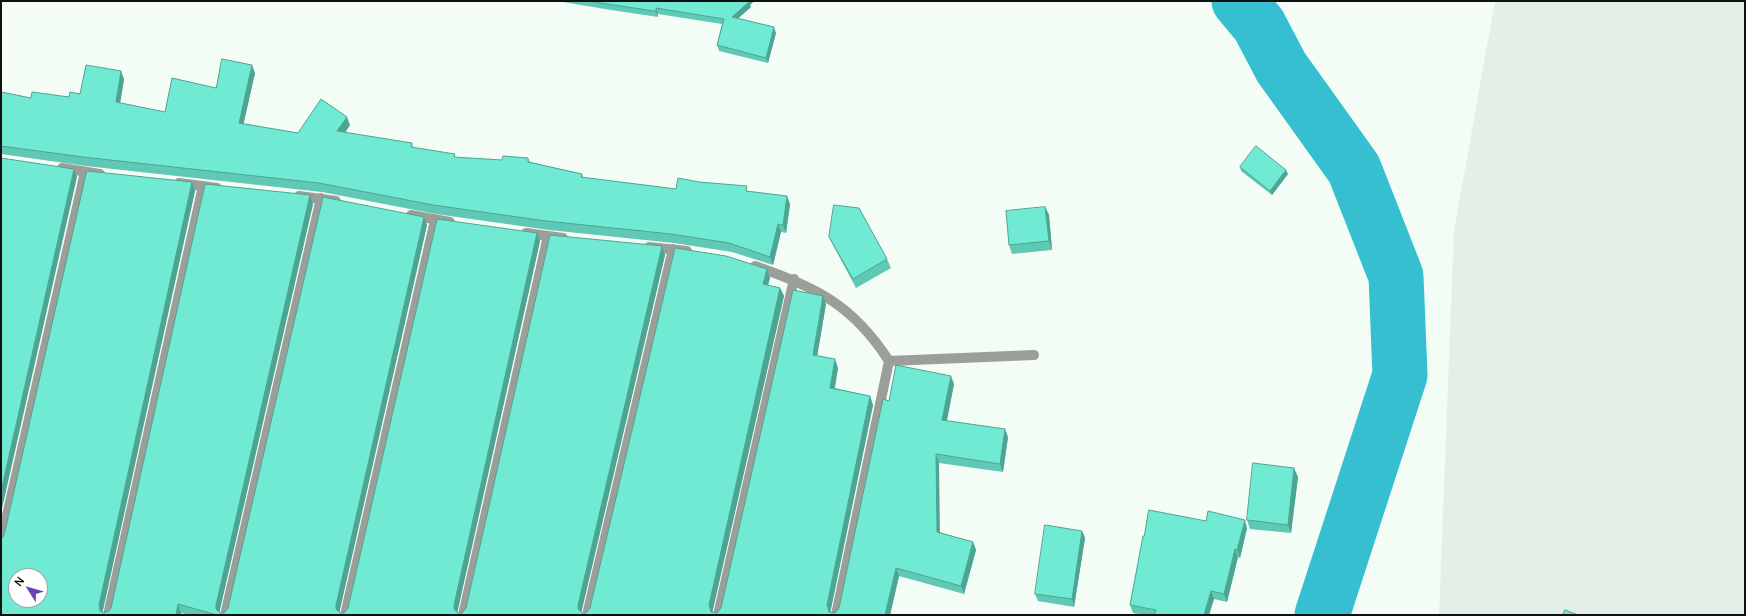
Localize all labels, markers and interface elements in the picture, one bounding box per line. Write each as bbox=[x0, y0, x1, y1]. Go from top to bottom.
north arrow bbox=[8, 568, 48, 608]
text: N bbox=[10, 573, 27, 589]

